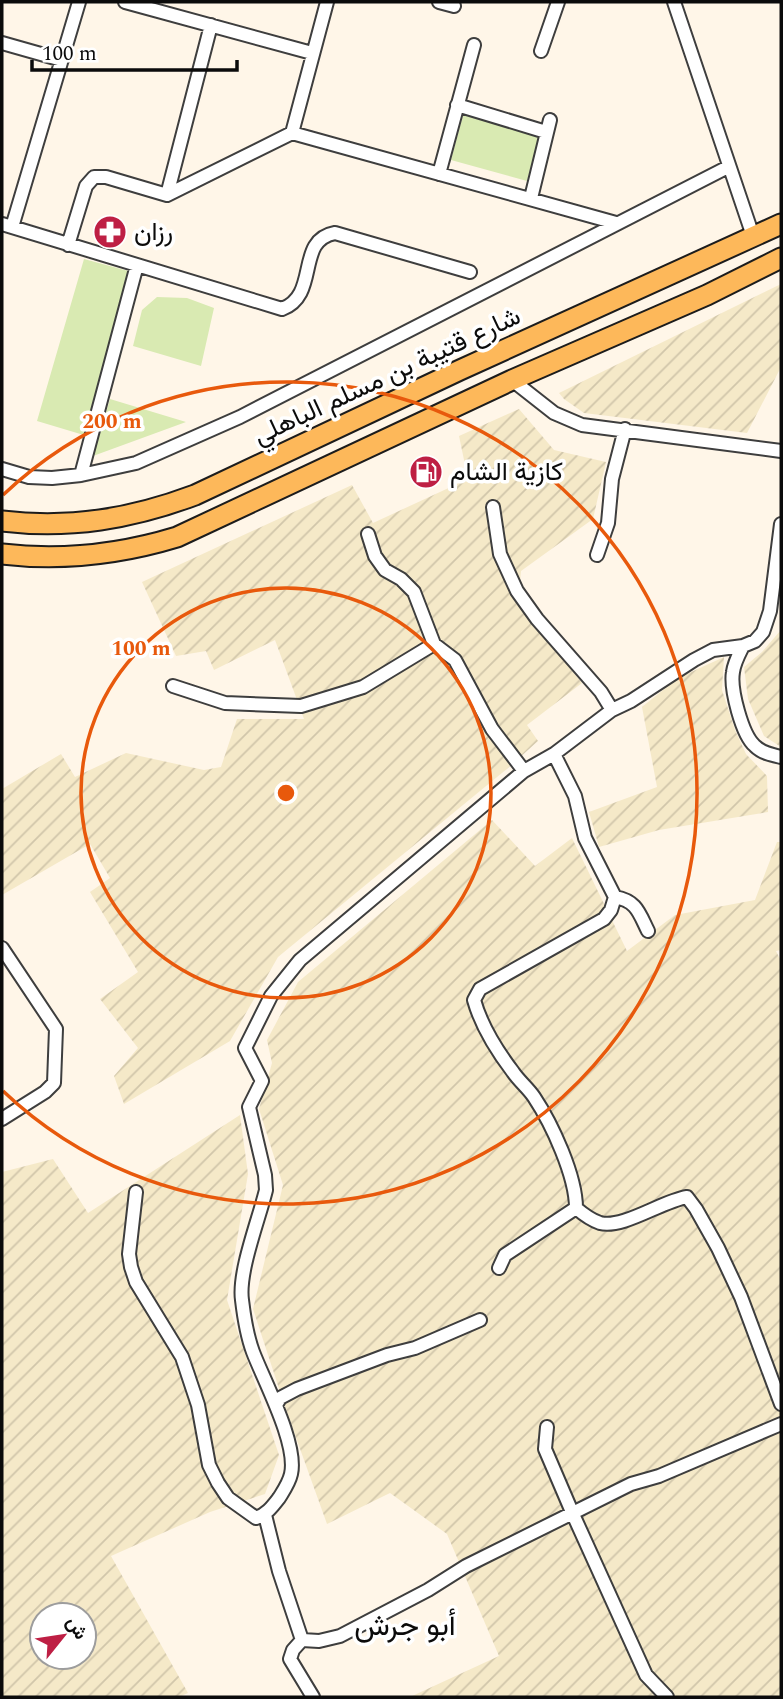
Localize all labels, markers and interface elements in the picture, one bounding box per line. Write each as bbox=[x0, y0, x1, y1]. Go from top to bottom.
scale bar bbox=[32, 28, 236, 72]
text: 100 m bbox=[42, 38, 97, 70]
place label: رزان bbox=[134, 212, 173, 252]
pharmacy icon: رزان bbox=[91, 213, 129, 251]
street label: شارع قتيبة بن مسلم الباهلي bbox=[247, 296, 527, 456]
text: 200 m bbox=[82, 406, 142, 438]
place label: كازية الشام bbox=[450, 452, 563, 492]
fuel station icon: كازية الشام bbox=[407, 453, 445, 491]
text: 100 m bbox=[111, 633, 171, 665]
centre of rings bbox=[274, 781, 298, 805]
north arrow bbox=[28, 1601, 98, 1671]
district label: أبو جرش bbox=[354, 1603, 456, 1649]
text: ش bbox=[58, 1611, 95, 1646]

